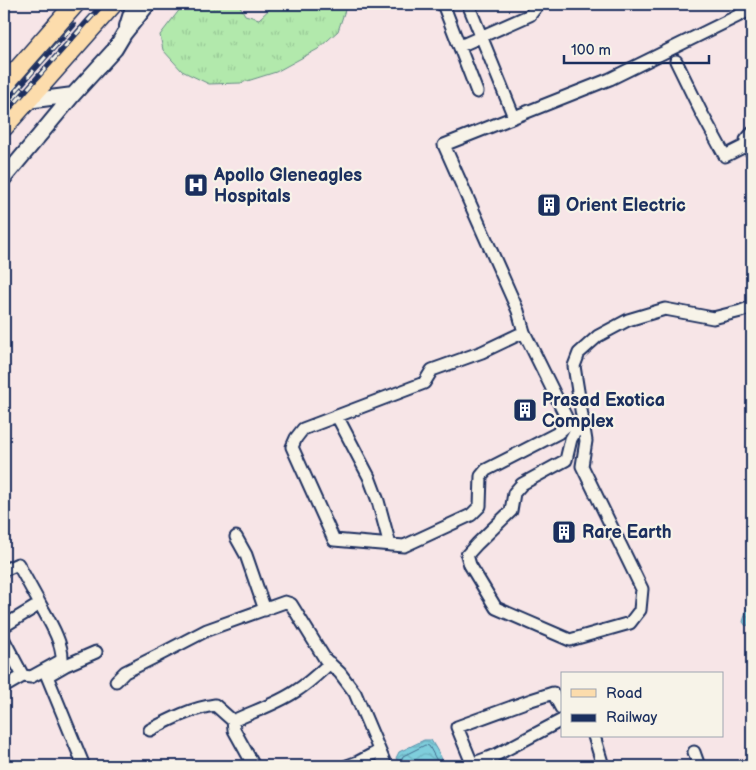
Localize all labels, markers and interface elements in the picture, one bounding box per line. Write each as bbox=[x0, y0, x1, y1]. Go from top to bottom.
scale bar bbox=[564, 32, 708, 64]
text: 100 m bbox=[571, 41, 611, 60]
place label: Apollo Gleneagles Hospitals bbox=[213, 165, 362, 207]
hospital icon: Apollo Gleneagles Hospitals bbox=[183, 172, 209, 198]
building icon: Orient Electric bbox=[536, 192, 562, 218]
place label: Orient Electric bbox=[566, 195, 686, 216]
place label: Prasad Exotica Complex bbox=[542, 390, 665, 432]
building icon: Prasad Exotica Complex bbox=[512, 397, 538, 423]
building icon: Rare Earth bbox=[551, 519, 577, 545]
place label: Rare Earth bbox=[582, 522, 672, 543]
legend bbox=[561, 672, 724, 738]
text: Road bbox=[606, 684, 642, 703]
text: Railway bbox=[606, 708, 657, 727]

